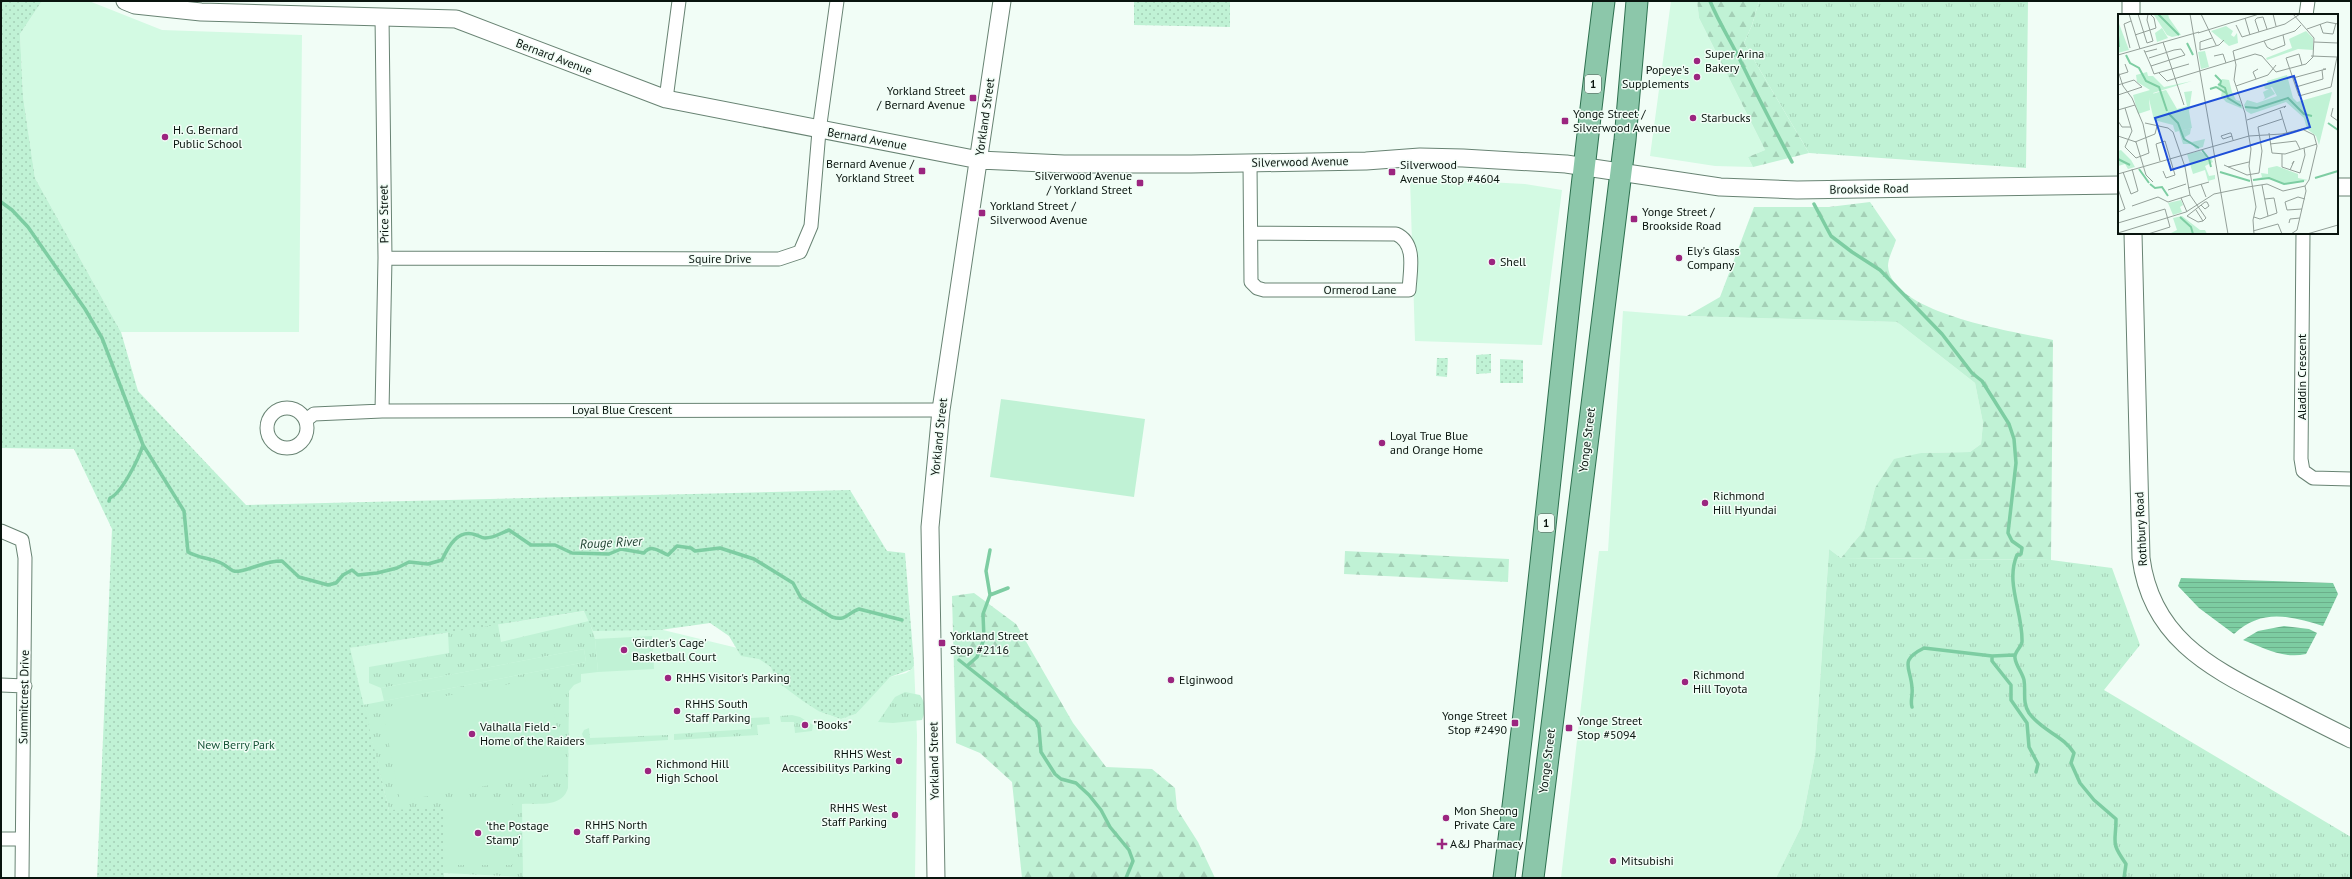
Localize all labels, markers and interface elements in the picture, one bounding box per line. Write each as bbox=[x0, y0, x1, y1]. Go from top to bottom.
inset map bbox=[2118, 14, 2338, 234]
street label: Bernard Avenue bbox=[514, 35, 594, 78]
place label: Super Arina Bakery bbox=[1705, 46, 1764, 75]
marker: Super Arina Bakery bbox=[1692, 56, 1702, 66]
place label: Popeye's Supplements bbox=[1622, 62, 1689, 91]
marker: Popeye's Supplements bbox=[1692, 72, 1702, 82]
road number: 1 bbox=[1585, 75, 1601, 93]
street label: Yorkland Street bbox=[972, 77, 997, 157]
place label: Yorkland Street / Bernard Avenue bbox=[876, 83, 965, 112]
marker: Yorkland Street / Bernard Avenue bbox=[968, 93, 978, 103]
place label: Yonge Street / Silverwood Avenue bbox=[1573, 106, 1670, 135]
place label: Starbucks bbox=[1701, 110, 1751, 125]
marker: Starbucks bbox=[1688, 113, 1698, 123]
marker: Yonge Street / Silverwood Avenue bbox=[1560, 116, 1570, 126]
place label: H. G. Bernard Public School bbox=[173, 122, 242, 151]
street label: Bernard Avenue bbox=[826, 124, 908, 153]
marker: H. G. Bernard Public School bbox=[160, 132, 170, 142]
street label: Silverwood Avenue bbox=[1251, 153, 1349, 170]
place label: Bernard Avenue / Yorkland Street bbox=[826, 156, 915, 185]
place label: Silverwood Avenue Stop #4604 bbox=[1400, 157, 1500, 186]
marker: Bernard Avenue / Yorkland Street bbox=[917, 166, 927, 176]
marker: Silverwood Avenue Stop #4604 bbox=[1387, 167, 1397, 177]
place label: Silverwood Avenue / Yorkland Street bbox=[1035, 168, 1132, 197]
marker: Silverwood Avenue / Yorkland Street bbox=[1135, 178, 1145, 188]
street label: Brookside Road bbox=[1829, 180, 1909, 197]
street label: Price Street bbox=[375, 185, 392, 243]
place label: Yorkland Street / Silverwood Avenue bbox=[990, 198, 1087, 227]
place label: Yonge Street / Brookside Road bbox=[1642, 204, 1721, 233]
marker: Yorkland Street / Silverwood Avenue bbox=[977, 208, 987, 218]
marker: Yonge Street / Brookside Road bbox=[1629, 214, 1639, 224]
place label: Ely's Glass Company bbox=[1687, 243, 1740, 272]
street label: Squire Drive bbox=[689, 251, 751, 266]
marker: Ely's Glass Company bbox=[1674, 253, 1684, 263]
place label: Shell bbox=[1500, 254, 1527, 269]
marker: Shell bbox=[1487, 257, 1497, 267]
street label: Ormerod Lane bbox=[1324, 282, 1396, 297]
street label: Aladdin Crescent bbox=[2294, 334, 2309, 420]
street label: Yorkland Street bbox=[927, 397, 950, 477]
street label: Loyal Blue Crescent bbox=[572, 402, 672, 417]
street label: Yonge Street bbox=[1575, 407, 1598, 473]
place label: Loyal True Blue and Orange Home bbox=[1390, 428, 1483, 457]
marker: Loyal True Blue and Orange Home bbox=[1377, 438, 1387, 448]
place label: Richmond Hill Hyundai bbox=[1713, 488, 1777, 517]
street label: Rothbury Road bbox=[2131, 491, 2150, 567]
marker: Richmond Hill Hyundai bbox=[1700, 498, 1710, 508]
road number: 1 bbox=[1538, 514, 1554, 532]
water label: Rouge River bbox=[579, 532, 643, 553]
place label: Yorkland Street Stop #2116 bbox=[950, 628, 1028, 657]
place label: 'Girdler's Cage' Basketball Court bbox=[632, 635, 716, 664]
marker: Yorkland Street Stop #2116 bbox=[937, 638, 947, 648]
marker: 'Girdler's Cage' Basketball Court bbox=[619, 645, 629, 655]
street label: Summitcrest Drive bbox=[15, 650, 32, 744]
place label: Richmond Hill Toyota bbox=[1693, 667, 1747, 696]
place label: RHHS Visitor's Parking bbox=[676, 670, 790, 685]
place label: Elginwood bbox=[1179, 672, 1233, 687]
marker: RHHS Visitor's Parking bbox=[663, 673, 673, 683]
marker: Elginwood bbox=[1166, 675, 1176, 685]
marker: Richmond Hill Toyota bbox=[1680, 677, 1690, 687]
place label: RHHS South Staff Parking bbox=[685, 696, 751, 725]
marker: RHHS South Staff Parking bbox=[672, 706, 682, 716]
place label: Yonge Street Stop #2490 bbox=[1442, 708, 1507, 737]
place label: Yonge Street Stop #5094 bbox=[1577, 713, 1642, 742]
place label: "Books" bbox=[813, 717, 852, 732]
marker: Yonge Street Stop #2490 bbox=[1510, 718, 1520, 728]
place label: Valhalla Field - Home of the Raiders bbox=[479, 719, 585, 748]
marker: "Books" bbox=[800, 720, 810, 730]
street label: Yorkland Street bbox=[925, 722, 942, 800]
marker: Yonge Street Stop #5094 bbox=[1564, 723, 1574, 733]
street label: Yonge Street bbox=[1535, 728, 1558, 794]
marker: Valhalla Field - Home of the Raiders bbox=[467, 729, 477, 739]
park label: New Berry Park bbox=[197, 737, 275, 752]
place label: RHHS West Accessibilitys Parking bbox=[782, 746, 891, 775]
place label: Richmond Hill High School bbox=[656, 756, 730, 785]
marker: RHHS West Accessibilitys Parking bbox=[894, 756, 904, 766]
marker: Richmond Hill High School bbox=[643, 766, 653, 776]
place label: RHHS West Staff Parking bbox=[821, 800, 887, 829]
place label: Mon Sheong Private Care bbox=[1454, 803, 1518, 832]
marker: RHHS West Staff Parking bbox=[890, 810, 900, 820]
marker: Mon Sheong Private Care bbox=[1441, 813, 1451, 823]
place label: RHHS North Staff Parking bbox=[585, 817, 651, 846]
place label: 'the Postage Stamp' bbox=[486, 818, 549, 847]
marker: RHHS North Staff Parking bbox=[572, 827, 582, 837]
marker: 'the Postage Stamp' bbox=[473, 828, 483, 838]
place label: A&J Pharmacy bbox=[1450, 836, 1524, 851]
marker: A&J Pharmacy bbox=[1437, 839, 1447, 849]
place label: Mitsubishi bbox=[1621, 853, 1674, 868]
marker: Mitsubishi bbox=[1608, 856, 1618, 866]

